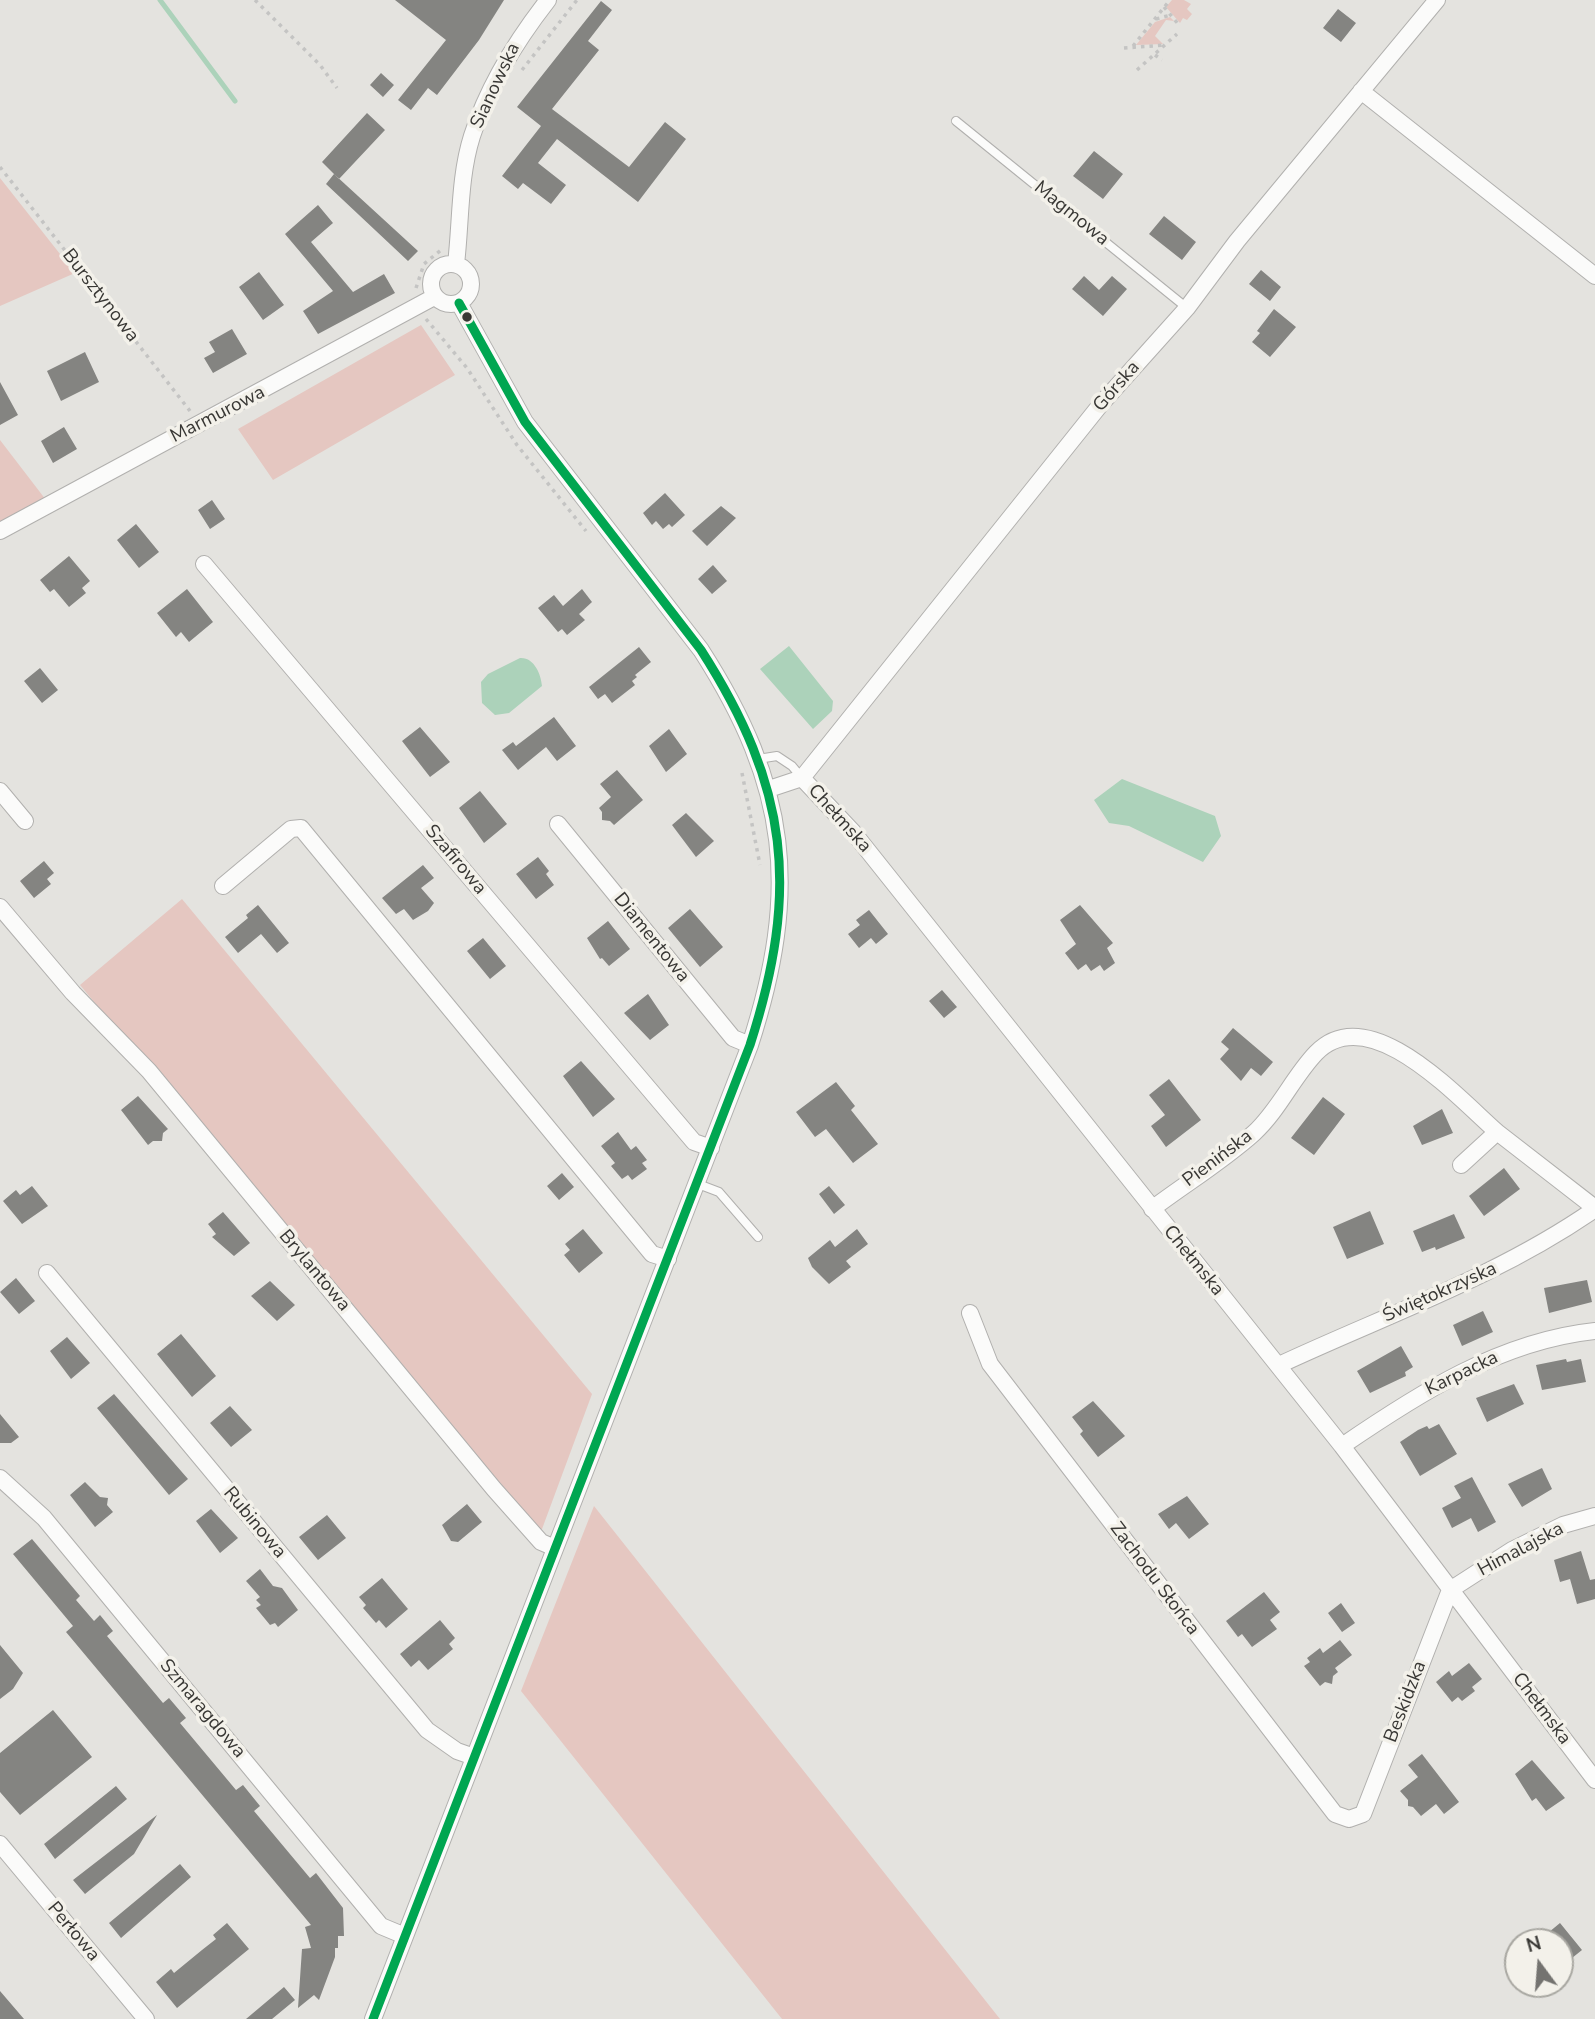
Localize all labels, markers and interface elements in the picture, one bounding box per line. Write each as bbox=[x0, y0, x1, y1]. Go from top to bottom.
street label: Sianowska bbox=[466, 40, 526, 132]
street label: Magmowa bbox=[1029, 177, 1113, 251]
street label: Bursztynowa bbox=[57, 245, 143, 347]
unlabelled marker bbox=[460, 310, 474, 324]
street label: Górska bbox=[1089, 357, 1145, 417]
street label: Marmurowa bbox=[167, 381, 269, 449]
street label: Chełmska bbox=[802, 780, 876, 858]
street label: Szafirowa bbox=[419, 820, 491, 900]
street label: Diamentowa bbox=[608, 889, 694, 987]
street label: Pienińska bbox=[1179, 1125, 1257, 1193]
street label: Chełmska bbox=[1158, 1221, 1228, 1301]
street label: Brylantowa bbox=[273, 1226, 355, 1316]
street label: Świętokrzyska bbox=[1379, 1258, 1501, 1328]
street label: Karpacka bbox=[1422, 1347, 1502, 1401]
street label: Rubinowa bbox=[218, 1483, 290, 1563]
street label: Zachodu Słońca bbox=[1104, 1518, 1204, 1640]
street label: Himalajska bbox=[1474, 1518, 1568, 1582]
street label: Szmaragdowa bbox=[154, 1655, 250, 1763]
street label: Beskidzka bbox=[1380, 1658, 1432, 1746]
street label: Chełmska bbox=[1507, 1669, 1575, 1749]
street label: Perłowa bbox=[42, 1898, 104, 1966]
north arrow bbox=[1504, 1928, 1574, 1998]
text: N bbox=[1523, 1930, 1544, 1959]

